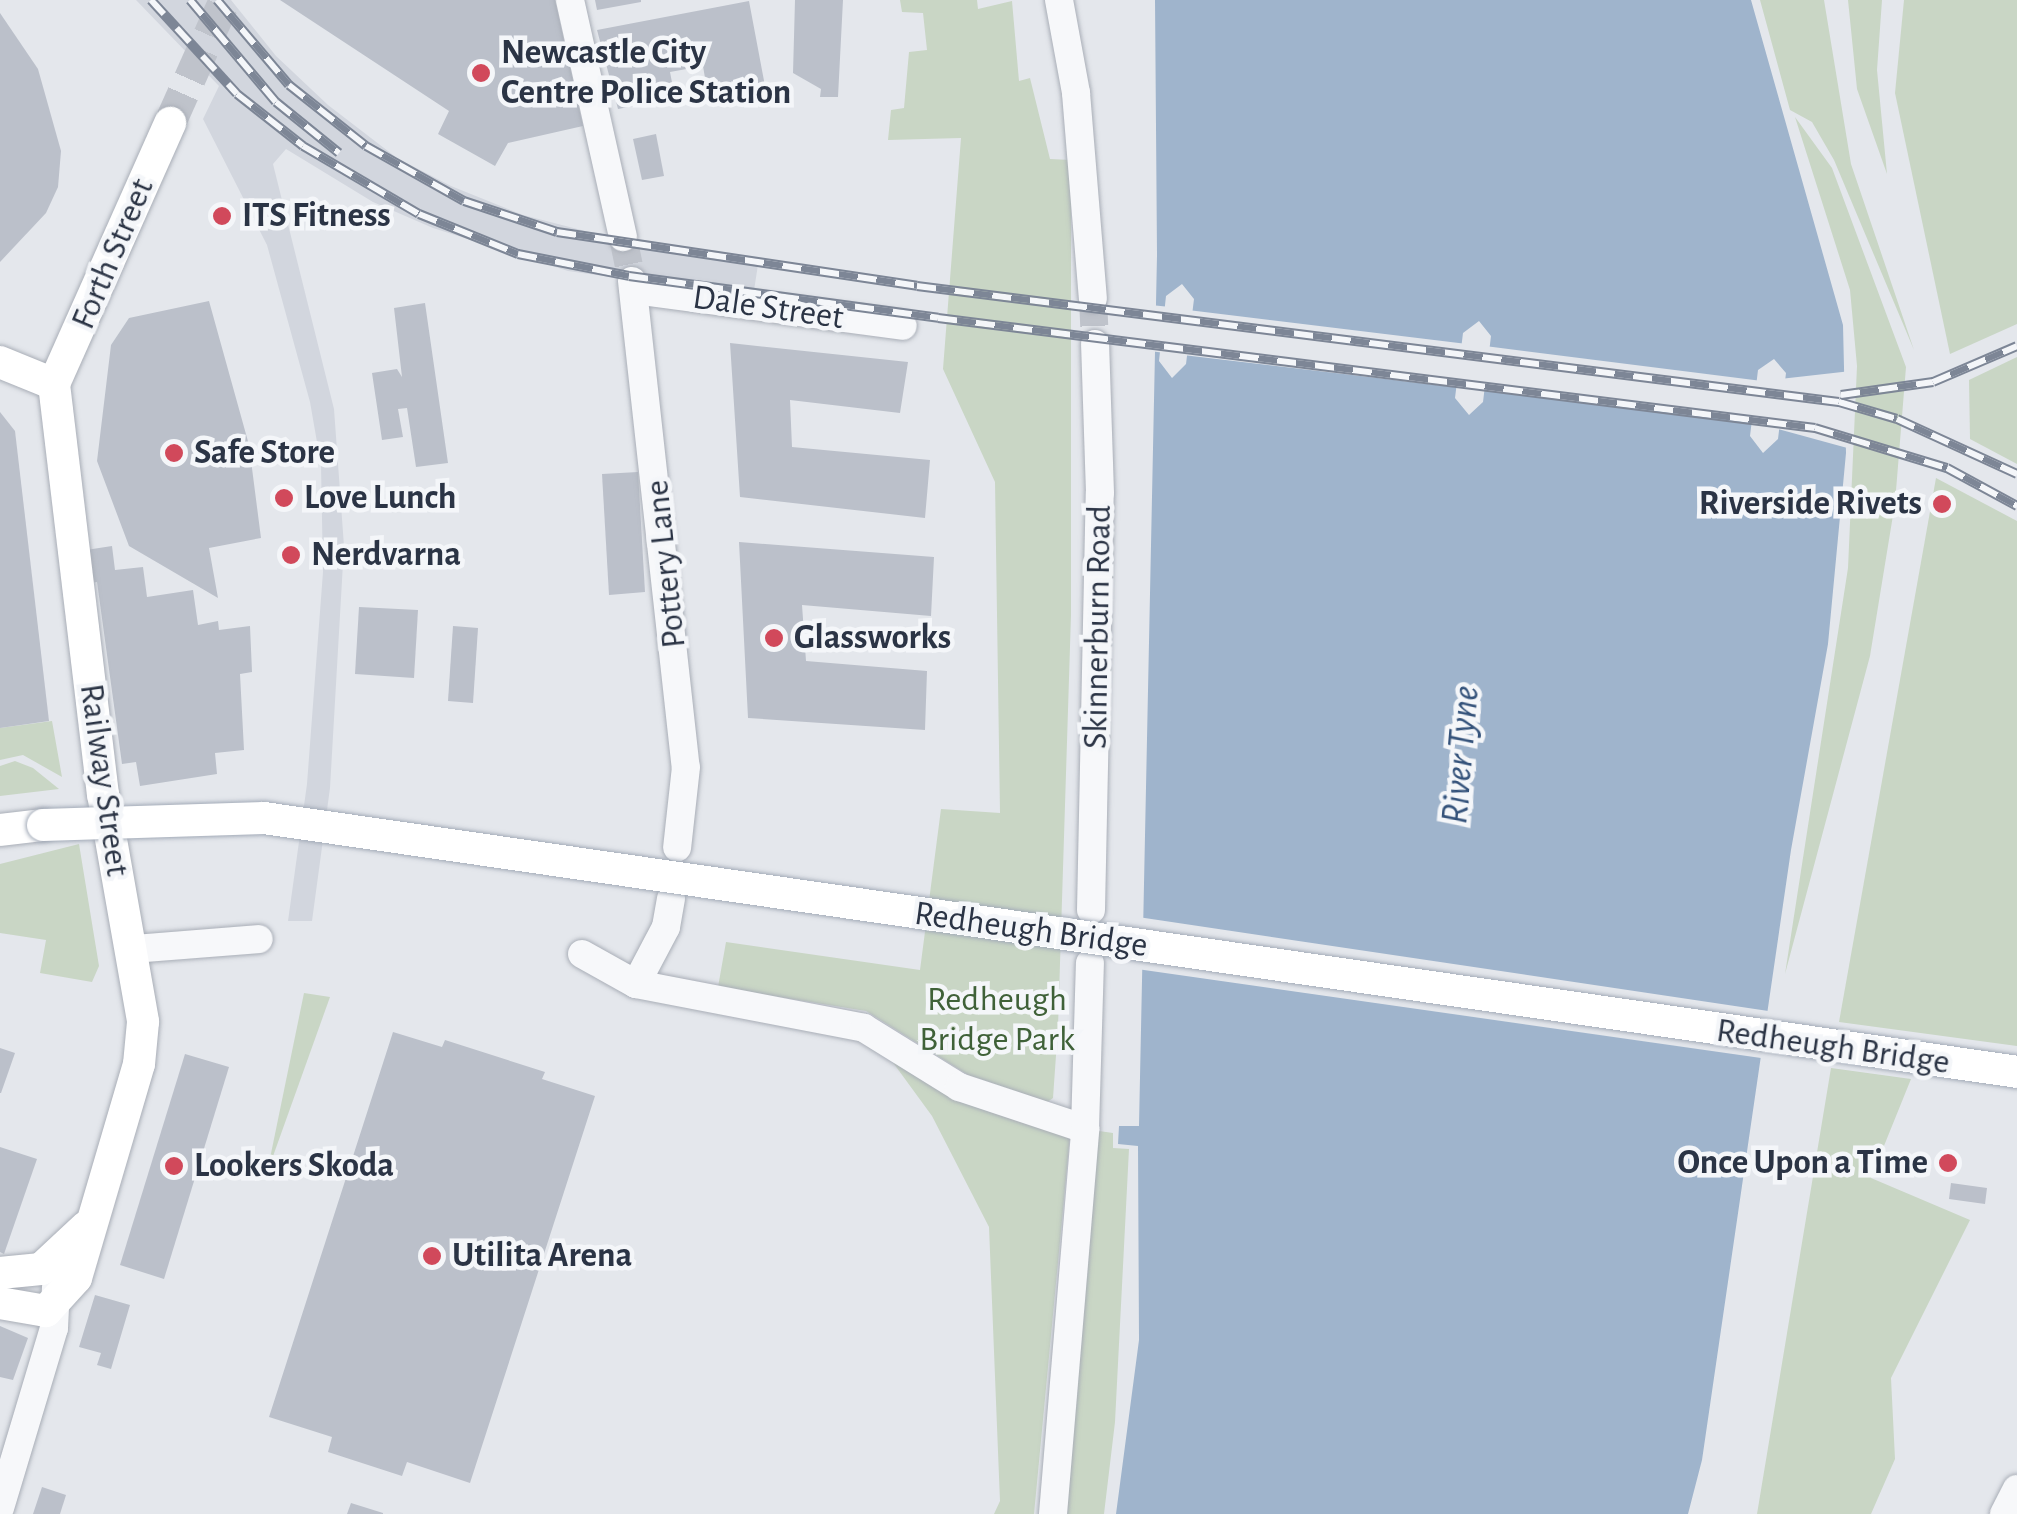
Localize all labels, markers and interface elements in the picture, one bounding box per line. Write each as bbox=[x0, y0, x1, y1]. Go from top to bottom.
place label: Newcastle City Centre Police Station bbox=[501, 32, 791, 114]
marker: Newcastle City Centre Police Station bbox=[470, 62, 492, 84]
street label: Forth Street bbox=[62, 172, 164, 336]
place label: ITS Fitness bbox=[242, 195, 391, 237]
marker: ITS Fitness bbox=[211, 205, 233, 227]
street label: Dale Street bbox=[690, 277, 846, 339]
place label: Safe Store bbox=[194, 432, 335, 474]
marker: Safe Store bbox=[163, 442, 185, 464]
place label: Love Lunch bbox=[304, 477, 456, 519]
street label: Pottery Lane bbox=[636, 478, 696, 650]
place label: Riverside Rivets bbox=[1699, 483, 1922, 525]
marker: Love Lunch bbox=[273, 487, 295, 509]
marker: Riverside Rivets bbox=[1931, 493, 1953, 515]
street label: Skinnerburn Road bbox=[1075, 505, 1121, 749]
place label: Nerdvarna bbox=[311, 534, 461, 576]
marker: Nerdvarna bbox=[280, 544, 302, 566]
place label: Glassworks bbox=[794, 617, 951, 659]
marker: Glassworks bbox=[763, 627, 785, 649]
street label: Railway Street bbox=[70, 681, 138, 879]
water label: River Tyne bbox=[1433, 684, 1491, 826]
street label: Redheugh Bridge bbox=[912, 893, 1150, 967]
park label: Redheugh Bridge Park bbox=[919, 979, 1075, 1061]
street label: Redheugh Bridge bbox=[1714, 1010, 1952, 1084]
place label: Once Upon a Time bbox=[1677, 1142, 1928, 1184]
place label: Lookers Skoda bbox=[194, 1145, 394, 1187]
marker: Once Upon a Time bbox=[1937, 1152, 1959, 1174]
marker: Lookers Skoda bbox=[163, 1155, 185, 1177]
place label: Utilita Arena bbox=[452, 1235, 632, 1277]
marker: Utilita Arena bbox=[421, 1245, 443, 1267]

